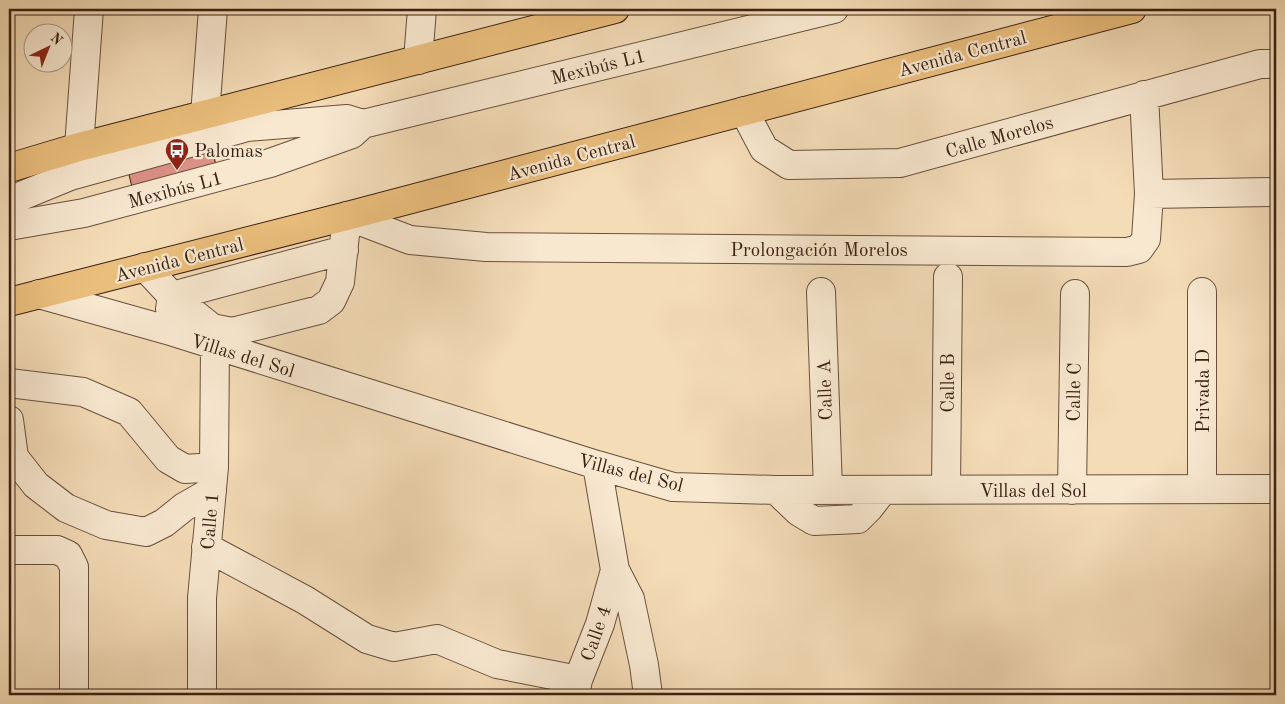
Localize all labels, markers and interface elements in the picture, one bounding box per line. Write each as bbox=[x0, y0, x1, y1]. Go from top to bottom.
north arrow bbox=[22, 22, 72, 72]
street label: Avenida Central bbox=[896, 29, 1029, 82]
text: N bbox=[47, 30, 65, 48]
street label: Mexibús L1 bbox=[549, 47, 648, 89]
street label: Calle Morelos bbox=[944, 114, 1056, 163]
street label: Avenida Central bbox=[505, 133, 638, 186]
bus stop icon: Palomas bbox=[164, 137, 190, 171]
place label: Palomas bbox=[194, 143, 263, 162]
street label: Mexibús L1 bbox=[126, 170, 225, 213]
street label: Avenida Central bbox=[113, 236, 246, 287]
street label: Prolongación Morelos bbox=[730, 242, 908, 261]
street label: Villas del Sol bbox=[188, 333, 297, 382]
street label: Privada D bbox=[1195, 349, 1214, 433]
street label: Calle B bbox=[940, 353, 959, 413]
street label: Calle A bbox=[816, 359, 837, 421]
street label: Calle C bbox=[1065, 362, 1086, 422]
street label: Villas del Sol bbox=[576, 452, 685, 497]
street label: Villas del Sol bbox=[979, 483, 1087, 502]
street label: Calle 1 bbox=[200, 492, 223, 551]
street label: Calle 4 bbox=[579, 604, 616, 664]

